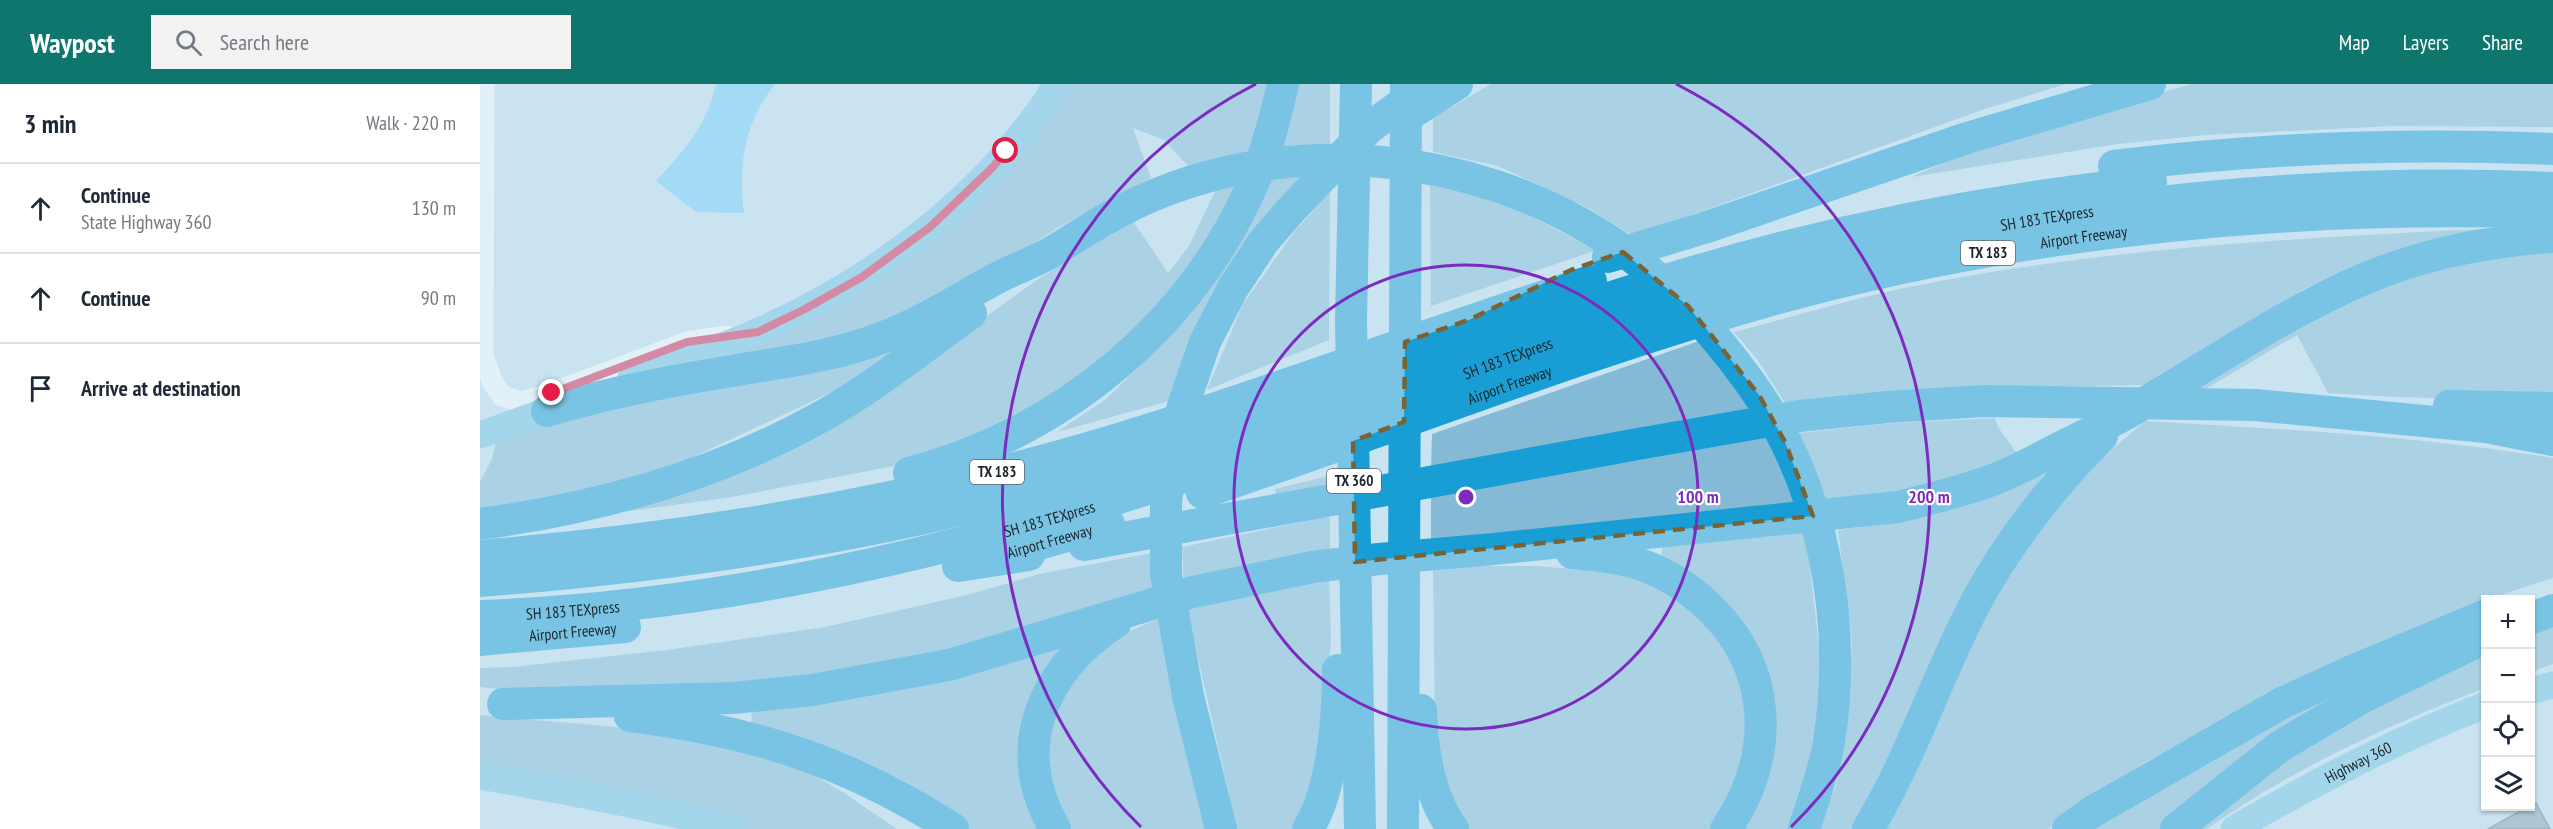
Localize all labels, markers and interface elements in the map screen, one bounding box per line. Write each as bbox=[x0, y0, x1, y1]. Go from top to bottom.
search box bbox=[151, 15, 571, 69]
text: Waypost bbox=[30, 24, 115, 61]
icon: search bbox=[172, 26, 205, 59]
text: Search here bbox=[220, 28, 309, 56]
text: Map bbox=[2339, 29, 2370, 56]
text: Layers bbox=[2403, 29, 2449, 56]
text: Share bbox=[2482, 29, 2523, 56]
text: 3 min bbox=[24, 107, 77, 140]
text: Walk · 220 m bbox=[366, 110, 456, 136]
route start bbox=[992, 137, 1018, 163]
text: Continue bbox=[81, 181, 151, 209]
icon: ahead bbox=[24, 192, 57, 225]
text: 130 m bbox=[412, 195, 456, 221]
street label: SH 183 TEXpress bbox=[1999, 201, 2095, 235]
text: State Highway 360 bbox=[81, 209, 211, 235]
street label: Airport Freeway bbox=[2038, 221, 2128, 253]
road number: TX 183 bbox=[1961, 241, 2015, 265]
icon: ahead bbox=[24, 282, 57, 315]
text: Continue bbox=[81, 284, 151, 312]
text: 90 m bbox=[421, 285, 456, 311]
street label: SH 183 TEXpress bbox=[1460, 333, 1555, 383]
street label: Airport Freeway bbox=[1465, 361, 1554, 408]
icon: arrive bbox=[24, 372, 57, 405]
text: Arrive at destination bbox=[81, 374, 241, 402]
route end bbox=[538, 379, 564, 405]
road number: TX 183 bbox=[970, 460, 1024, 484]
road number: TX 360 bbox=[1327, 469, 1381, 493]
text: 100 m bbox=[1677, 485, 1719, 508]
text: 200 m bbox=[1908, 485, 1950, 508]
centre of rings bbox=[1456, 487, 1476, 507]
street label: SH 183 TEXpress bbox=[1001, 496, 1097, 541]
street label: Airport Freeway bbox=[1004, 519, 1094, 563]
map controls bbox=[2481, 595, 2535, 811]
button: + bbox=[2481, 595, 2535, 649]
street label: SH 183 TEXpress bbox=[525, 596, 621, 624]
street label: Airport Freeway bbox=[528, 618, 617, 646]
button: − bbox=[2481, 649, 2535, 703]
button: locate bbox=[2481, 703, 2535, 757]
street label: Highway 360 bbox=[2321, 737, 2395, 787]
button: layers bbox=[2481, 757, 2535, 811]

